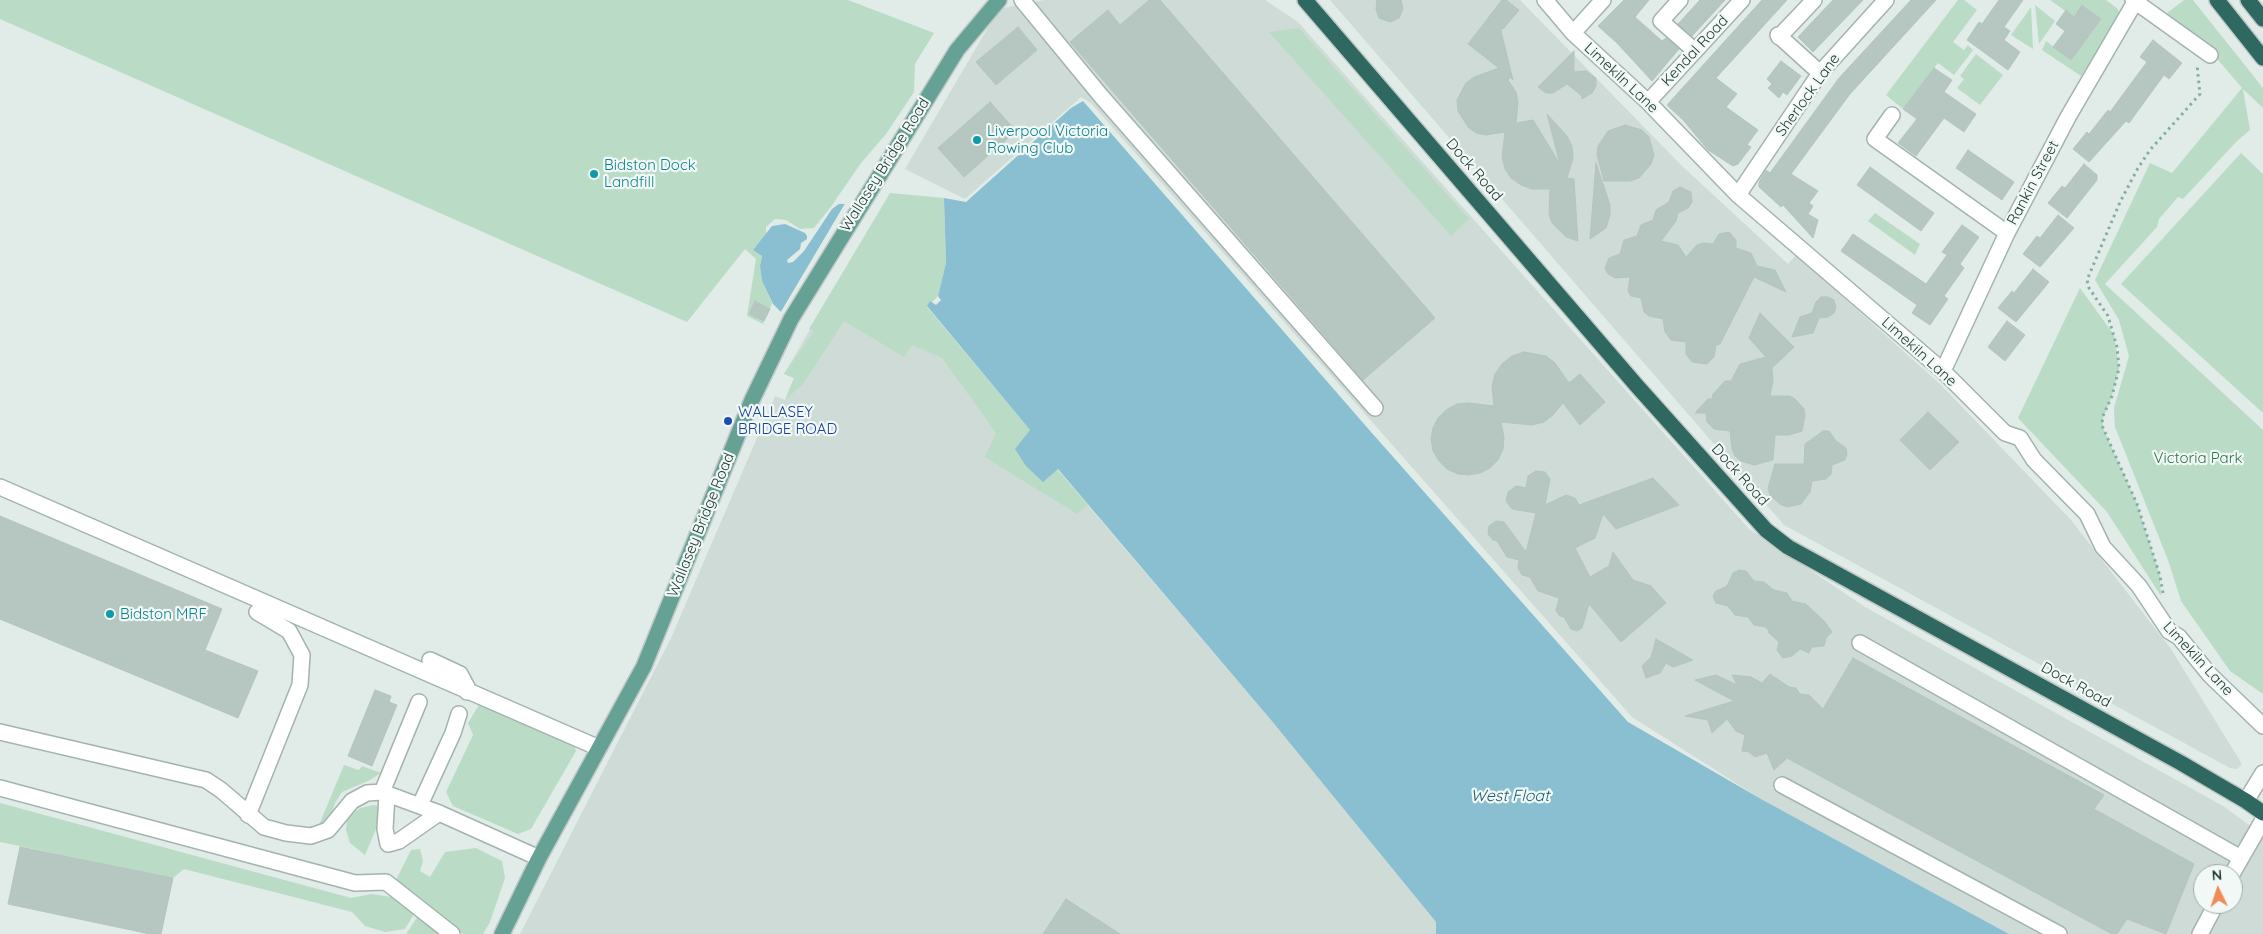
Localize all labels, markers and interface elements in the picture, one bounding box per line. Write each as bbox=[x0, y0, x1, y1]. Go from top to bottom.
street label: Kendal Road bbox=[1658, 12, 1732, 90]
street label: Limekiln Lane bbox=[1580, 39, 1662, 117]
street label: Sherlock Lane bbox=[1772, 50, 1844, 140]
street label: Wallasey Bridge Road bbox=[837, 95, 933, 235]
place label: Liverpool Victoria Rowing Club bbox=[987, 122, 1108, 157]
marker: Liverpool Victoria Rowing Club bbox=[971, 134, 983, 146]
street label: Dock Road bbox=[1442, 135, 1506, 205]
street label: Rankin Street bbox=[2003, 138, 2063, 228]
place label: Bidston Dock Landfill bbox=[604, 156, 696, 191]
marker: Bidston Dock Landfill bbox=[588, 168, 600, 180]
street label: Limekiln Lane bbox=[1878, 314, 1960, 390]
place label: WALLASEY BRIDGE ROAD bbox=[738, 403, 837, 438]
marker: WALLASEY BRIDGE ROAD bbox=[722, 415, 734, 427]
street label: Dock Road bbox=[1708, 440, 1772, 510]
park label: Victoria Park bbox=[2154, 449, 2242, 467]
street label: Wallasey Bridge Road bbox=[664, 450, 738, 600]
place label: Bidston MRF bbox=[120, 605, 207, 623]
marker: Bidston MRF bbox=[104, 608, 116, 620]
street label: Limekiln Lane bbox=[2159, 618, 2237, 700]
street label: Dock Road bbox=[2038, 658, 2114, 712]
water label: West Float bbox=[1471, 786, 1549, 806]
north arrow bbox=[2193, 864, 2243, 914]
text: N bbox=[2211, 866, 2223, 884]

